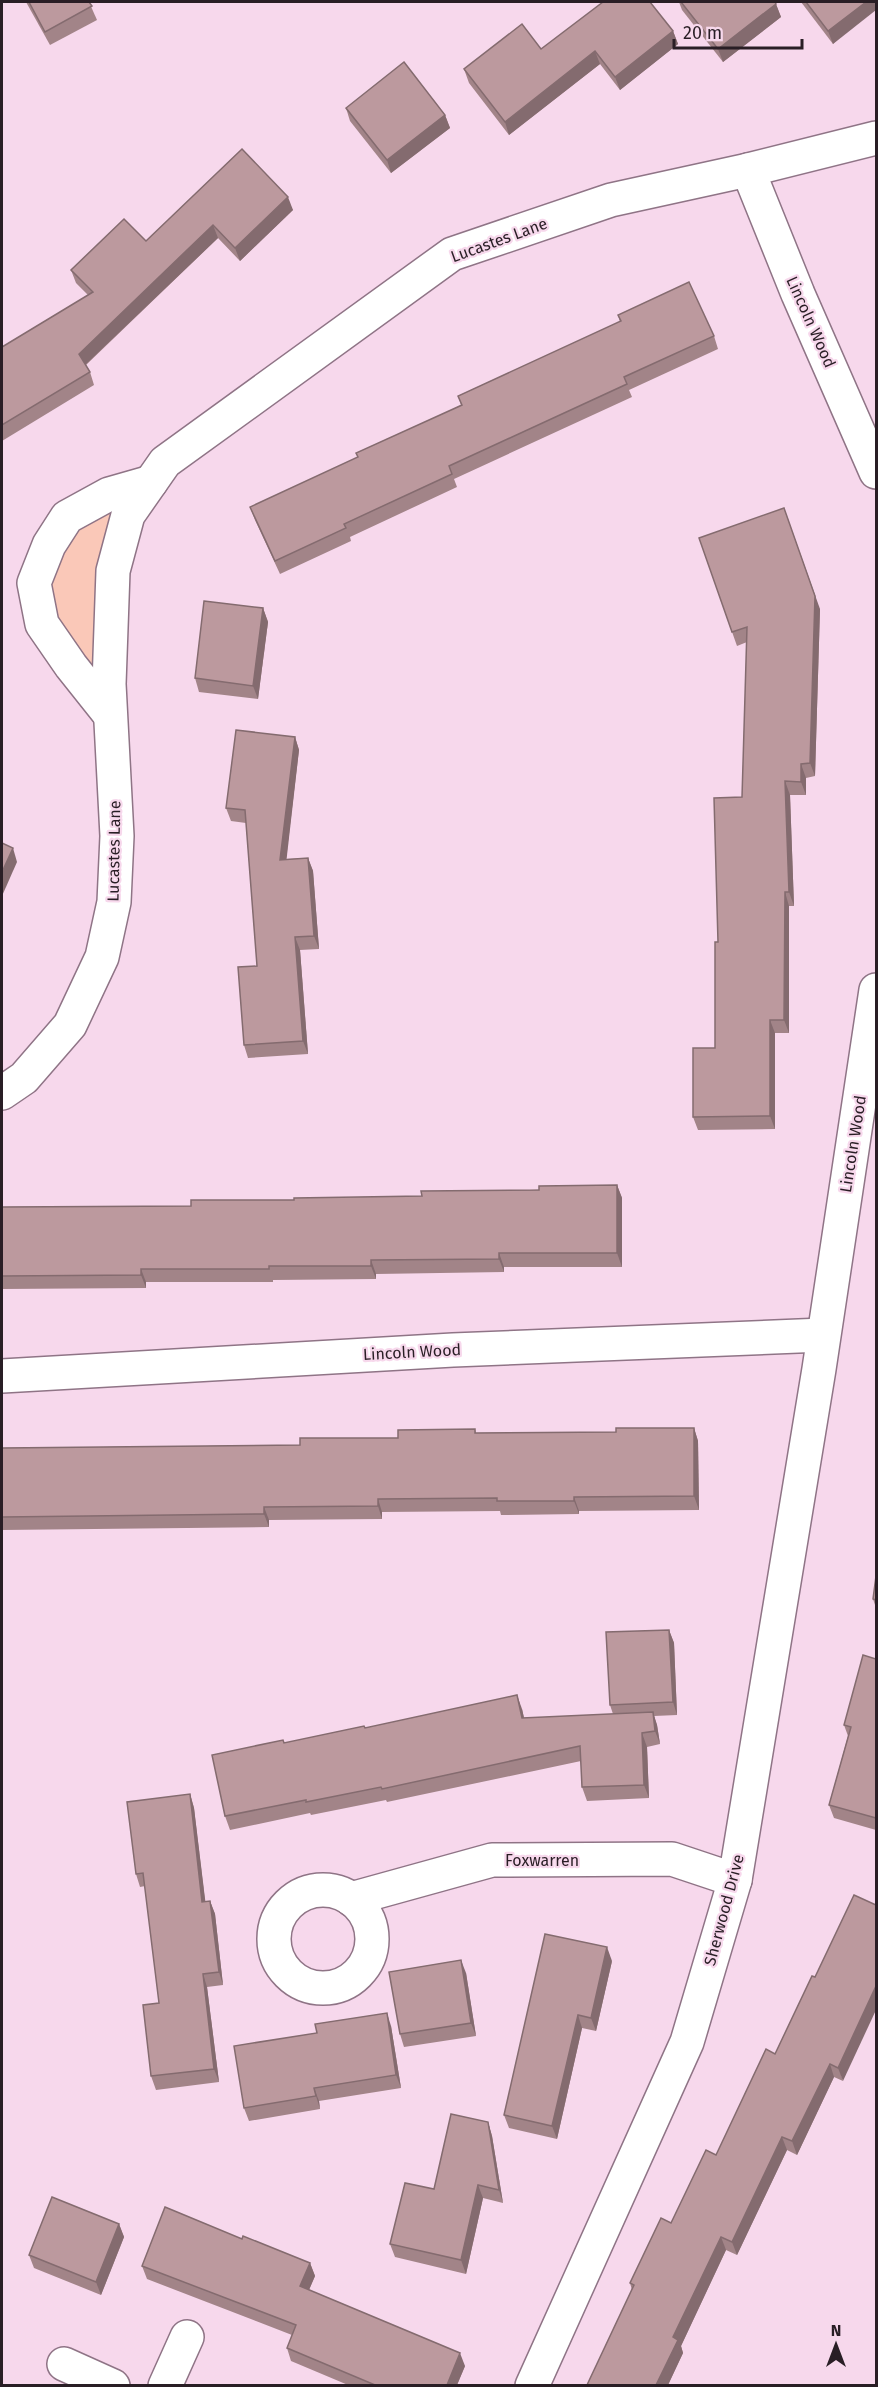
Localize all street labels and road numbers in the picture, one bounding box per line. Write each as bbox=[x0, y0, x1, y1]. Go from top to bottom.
street label: Lucastes Lane bbox=[448, 214, 550, 266]
street label: Lincoln Wood bbox=[782, 273, 840, 371]
street label: Lucastes Lane bbox=[104, 800, 124, 902]
street label: Lincoln Wood bbox=[836, 1094, 870, 1194]
street label: Lincoln Wood bbox=[362, 1340, 462, 1364]
street label: Foxwarren bbox=[505, 1851, 579, 1870]
street label: Sherwood Drive bbox=[700, 1852, 748, 1968]

